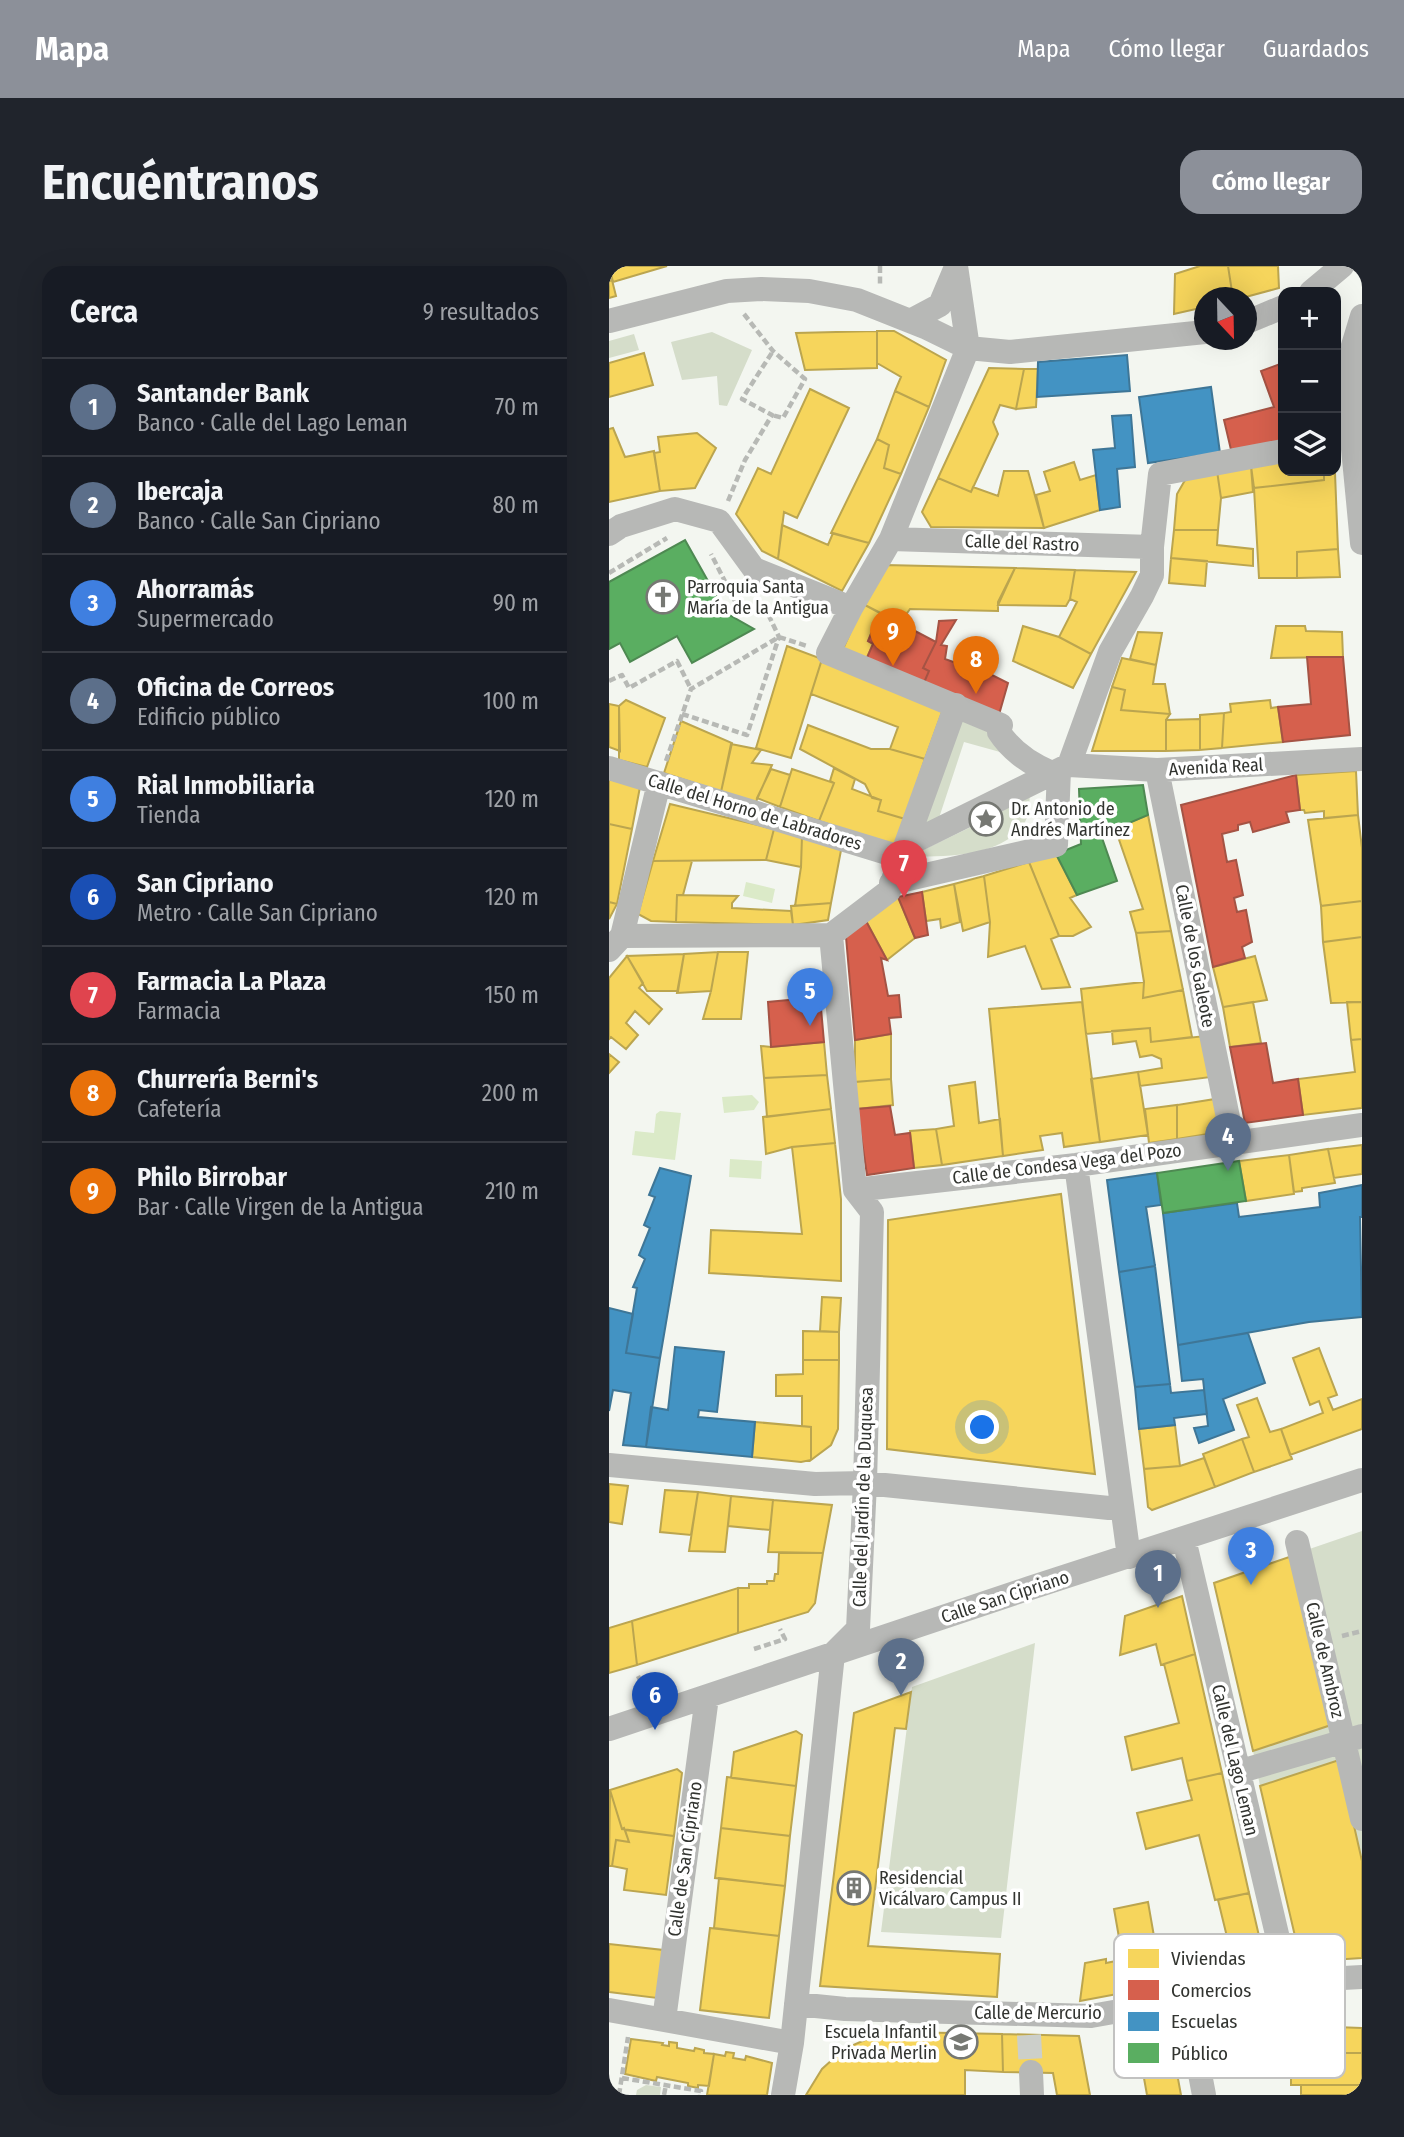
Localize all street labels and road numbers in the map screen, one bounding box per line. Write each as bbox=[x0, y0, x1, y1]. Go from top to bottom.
street label: Calle del Rastro bbox=[964, 530, 1080, 556]
street label: Avenida Real bbox=[1168, 754, 1264, 780]
street label: Calle del Horno de Labradores bbox=[645, 769, 865, 855]
street label: Calle de los Galeote bbox=[1170, 883, 1220, 1030]
street label: Calle de Condesa Vega del Pozo bbox=[951, 1139, 1183, 1189]
street label: Calle del Jardín de la Duquesa bbox=[848, 1387, 878, 1607]
street label: Calle San Cipriano bbox=[938, 1566, 1072, 1628]
street label: Calle de Ambroz bbox=[1301, 1600, 1349, 1720]
street label: Calle del Lago Leman bbox=[1207, 1682, 1263, 1838]
street label: Calle de San Cipriano bbox=[663, 1780, 707, 1938]
street label: Calle de Mercurio bbox=[974, 2002, 1102, 2024]

